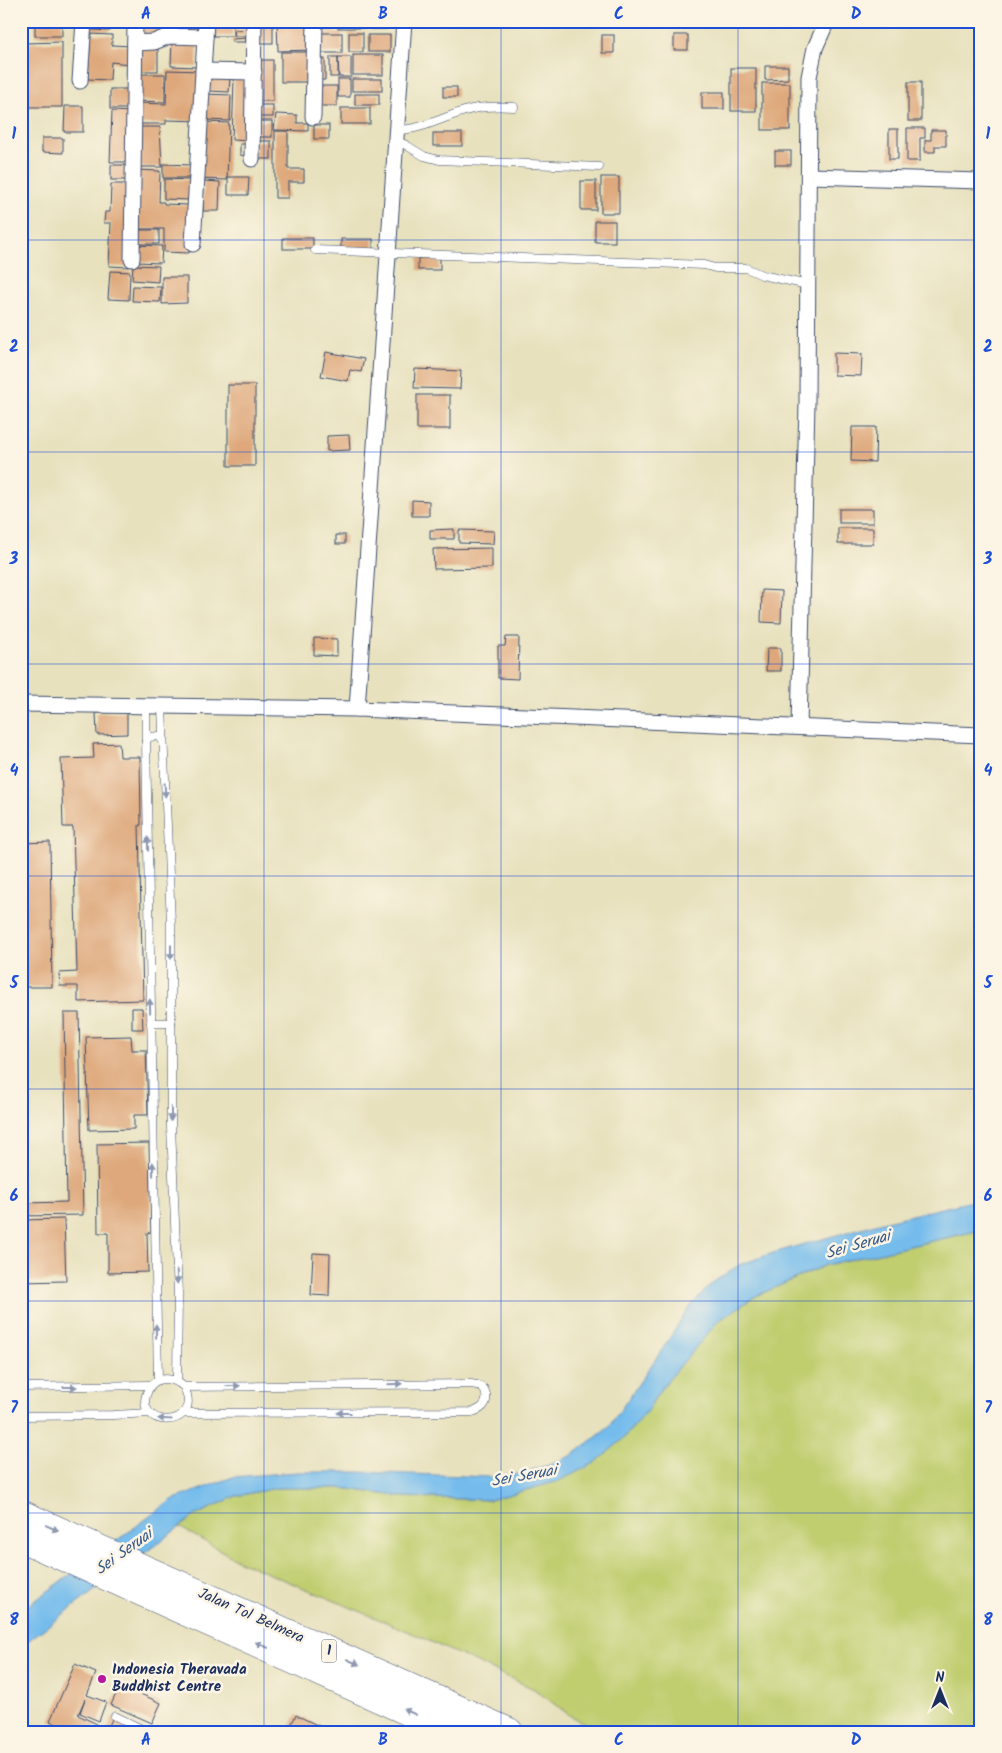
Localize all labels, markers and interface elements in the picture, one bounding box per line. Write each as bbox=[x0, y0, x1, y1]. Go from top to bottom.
text: A bbox=[141, 2, 151, 27]
text: B bbox=[378, 2, 388, 27]
text: C bbox=[614, 2, 624, 27]
text: D bbox=[851, 2, 862, 27]
text: 1 bbox=[12, 122, 17, 147]
text: 1 bbox=[986, 122, 991, 147]
text: 2 bbox=[9, 335, 19, 360]
text: 2 bbox=[983, 335, 993, 360]
text: 3 bbox=[9, 547, 19, 572]
text: 3 bbox=[983, 547, 993, 572]
text: 4 bbox=[10, 759, 19, 784]
text: 4 bbox=[984, 759, 993, 784]
one-way arrow bbox=[161, 782, 169, 798]
one-way arrow bbox=[143, 836, 151, 852]
one-way arrow bbox=[167, 944, 175, 960]
text: 5 bbox=[9, 971, 20, 996]
text: 5 bbox=[983, 971, 994, 996]
one-way arrow bbox=[146, 998, 154, 1014]
one-way arrow bbox=[167, 1107, 175, 1123]
one-way arrow bbox=[149, 1161, 157, 1177]
text: 6 bbox=[10, 1184, 19, 1209]
text: 6 bbox=[984, 1184, 993, 1209]
water label: Sei Seruai bbox=[823, 1223, 896, 1266]
one-way arrow bbox=[173, 1269, 181, 1285]
one-way arrow bbox=[152, 1323, 160, 1339]
one-way arrow bbox=[387, 1380, 403, 1388]
one-way arrow bbox=[225, 1382, 241, 1390]
one-way arrow bbox=[62, 1383, 78, 1391]
text: 7 bbox=[10, 1396, 18, 1421]
text: 7 bbox=[984, 1396, 992, 1421]
one-way arrow bbox=[336, 1409, 352, 1417]
one-way arrow bbox=[157, 1415, 173, 1423]
water label: Sei Seruai bbox=[489, 1457, 562, 1494]
water label: Sei Seruai bbox=[90, 1521, 161, 1581]
one-way arrow bbox=[45, 1524, 59, 1532]
street label: Jalan Tol Belmera bbox=[194, 1582, 308, 1650]
text: 8 bbox=[9, 1608, 19, 1633]
text: 8 bbox=[983, 1608, 993, 1633]
one-way arrow bbox=[255, 1640, 269, 1648]
road number: 1 bbox=[322, 1640, 336, 1662]
place label: Indonesia Theravada Buddhist Centre bbox=[112, 1658, 247, 1699]
one-way arrow bbox=[346, 1658, 360, 1666]
north arrow bbox=[914, 1666, 964, 1716]
text: N bbox=[936, 1667, 945, 1689]
marker: Indonesia Theravada Buddhist Centre bbox=[96, 1673, 108, 1685]
one-way arrow bbox=[403, 1707, 417, 1715]
text: A bbox=[141, 1728, 151, 1753]
text: B bbox=[378, 1728, 388, 1753]
text: C bbox=[614, 1728, 624, 1753]
text: D bbox=[851, 1728, 862, 1753]

